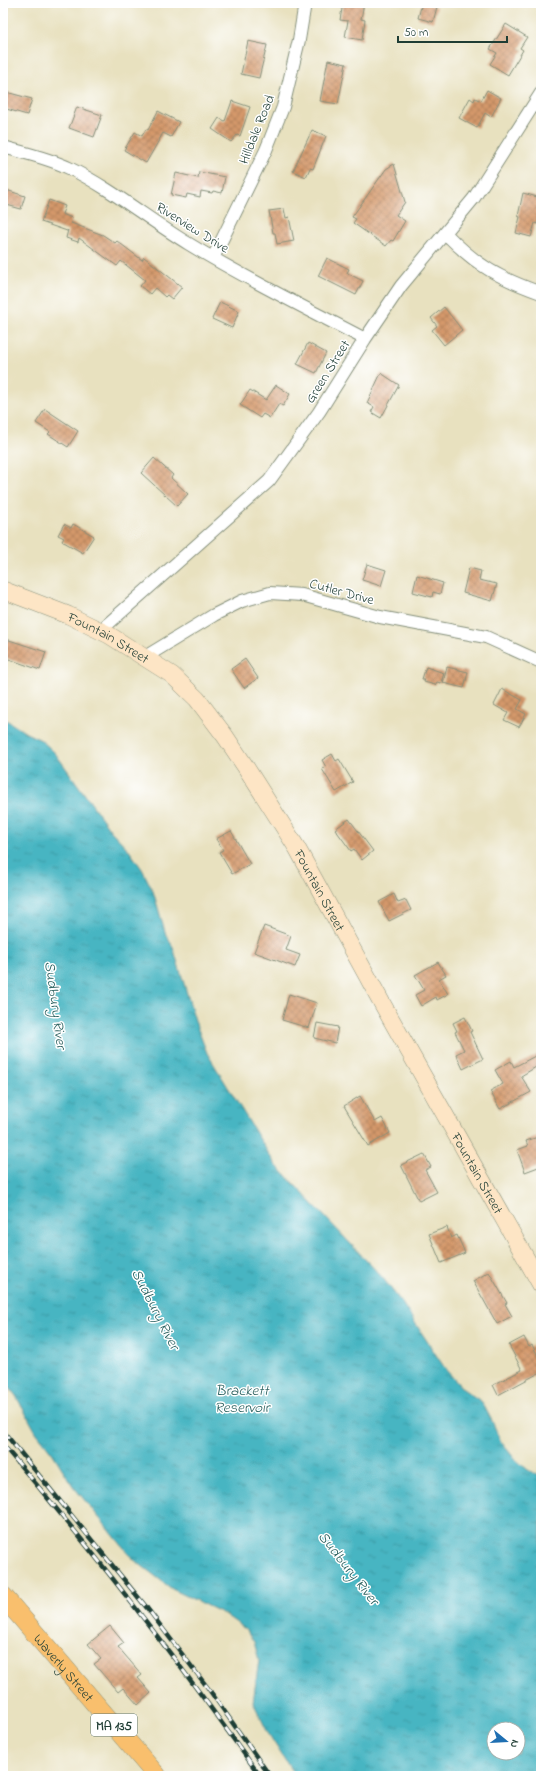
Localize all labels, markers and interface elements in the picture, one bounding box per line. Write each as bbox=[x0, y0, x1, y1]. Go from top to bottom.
scale bar bbox=[398, 18, 507, 44]
text: 50 m bbox=[404, 24, 428, 42]
street label: Hilldale Road bbox=[234, 92, 281, 168]
street label: Riverview Drive bbox=[152, 197, 233, 260]
street label: Green Street bbox=[300, 336, 356, 408]
street label: Cutler Drive bbox=[307, 574, 377, 611]
street label: Fountain Street bbox=[63, 607, 153, 670]
street label: Fountain Street bbox=[287, 845, 350, 936]
water label: Sudbury River bbox=[37, 960, 72, 1053]
street label: Fountain Street bbox=[445, 1128, 508, 1219]
water label: Sudbury River bbox=[124, 1265, 186, 1356]
water label: Brackett Reservoir bbox=[215, 1380, 272, 1419]
water label: Sudbury River bbox=[312, 1527, 386, 1613]
street label: Waverly Street bbox=[28, 1630, 98, 1707]
road number: MA 135 bbox=[91, 1714, 137, 1736]
north arrow bbox=[486, 1721, 526, 1761]
text: N bbox=[506, 1738, 523, 1750]

